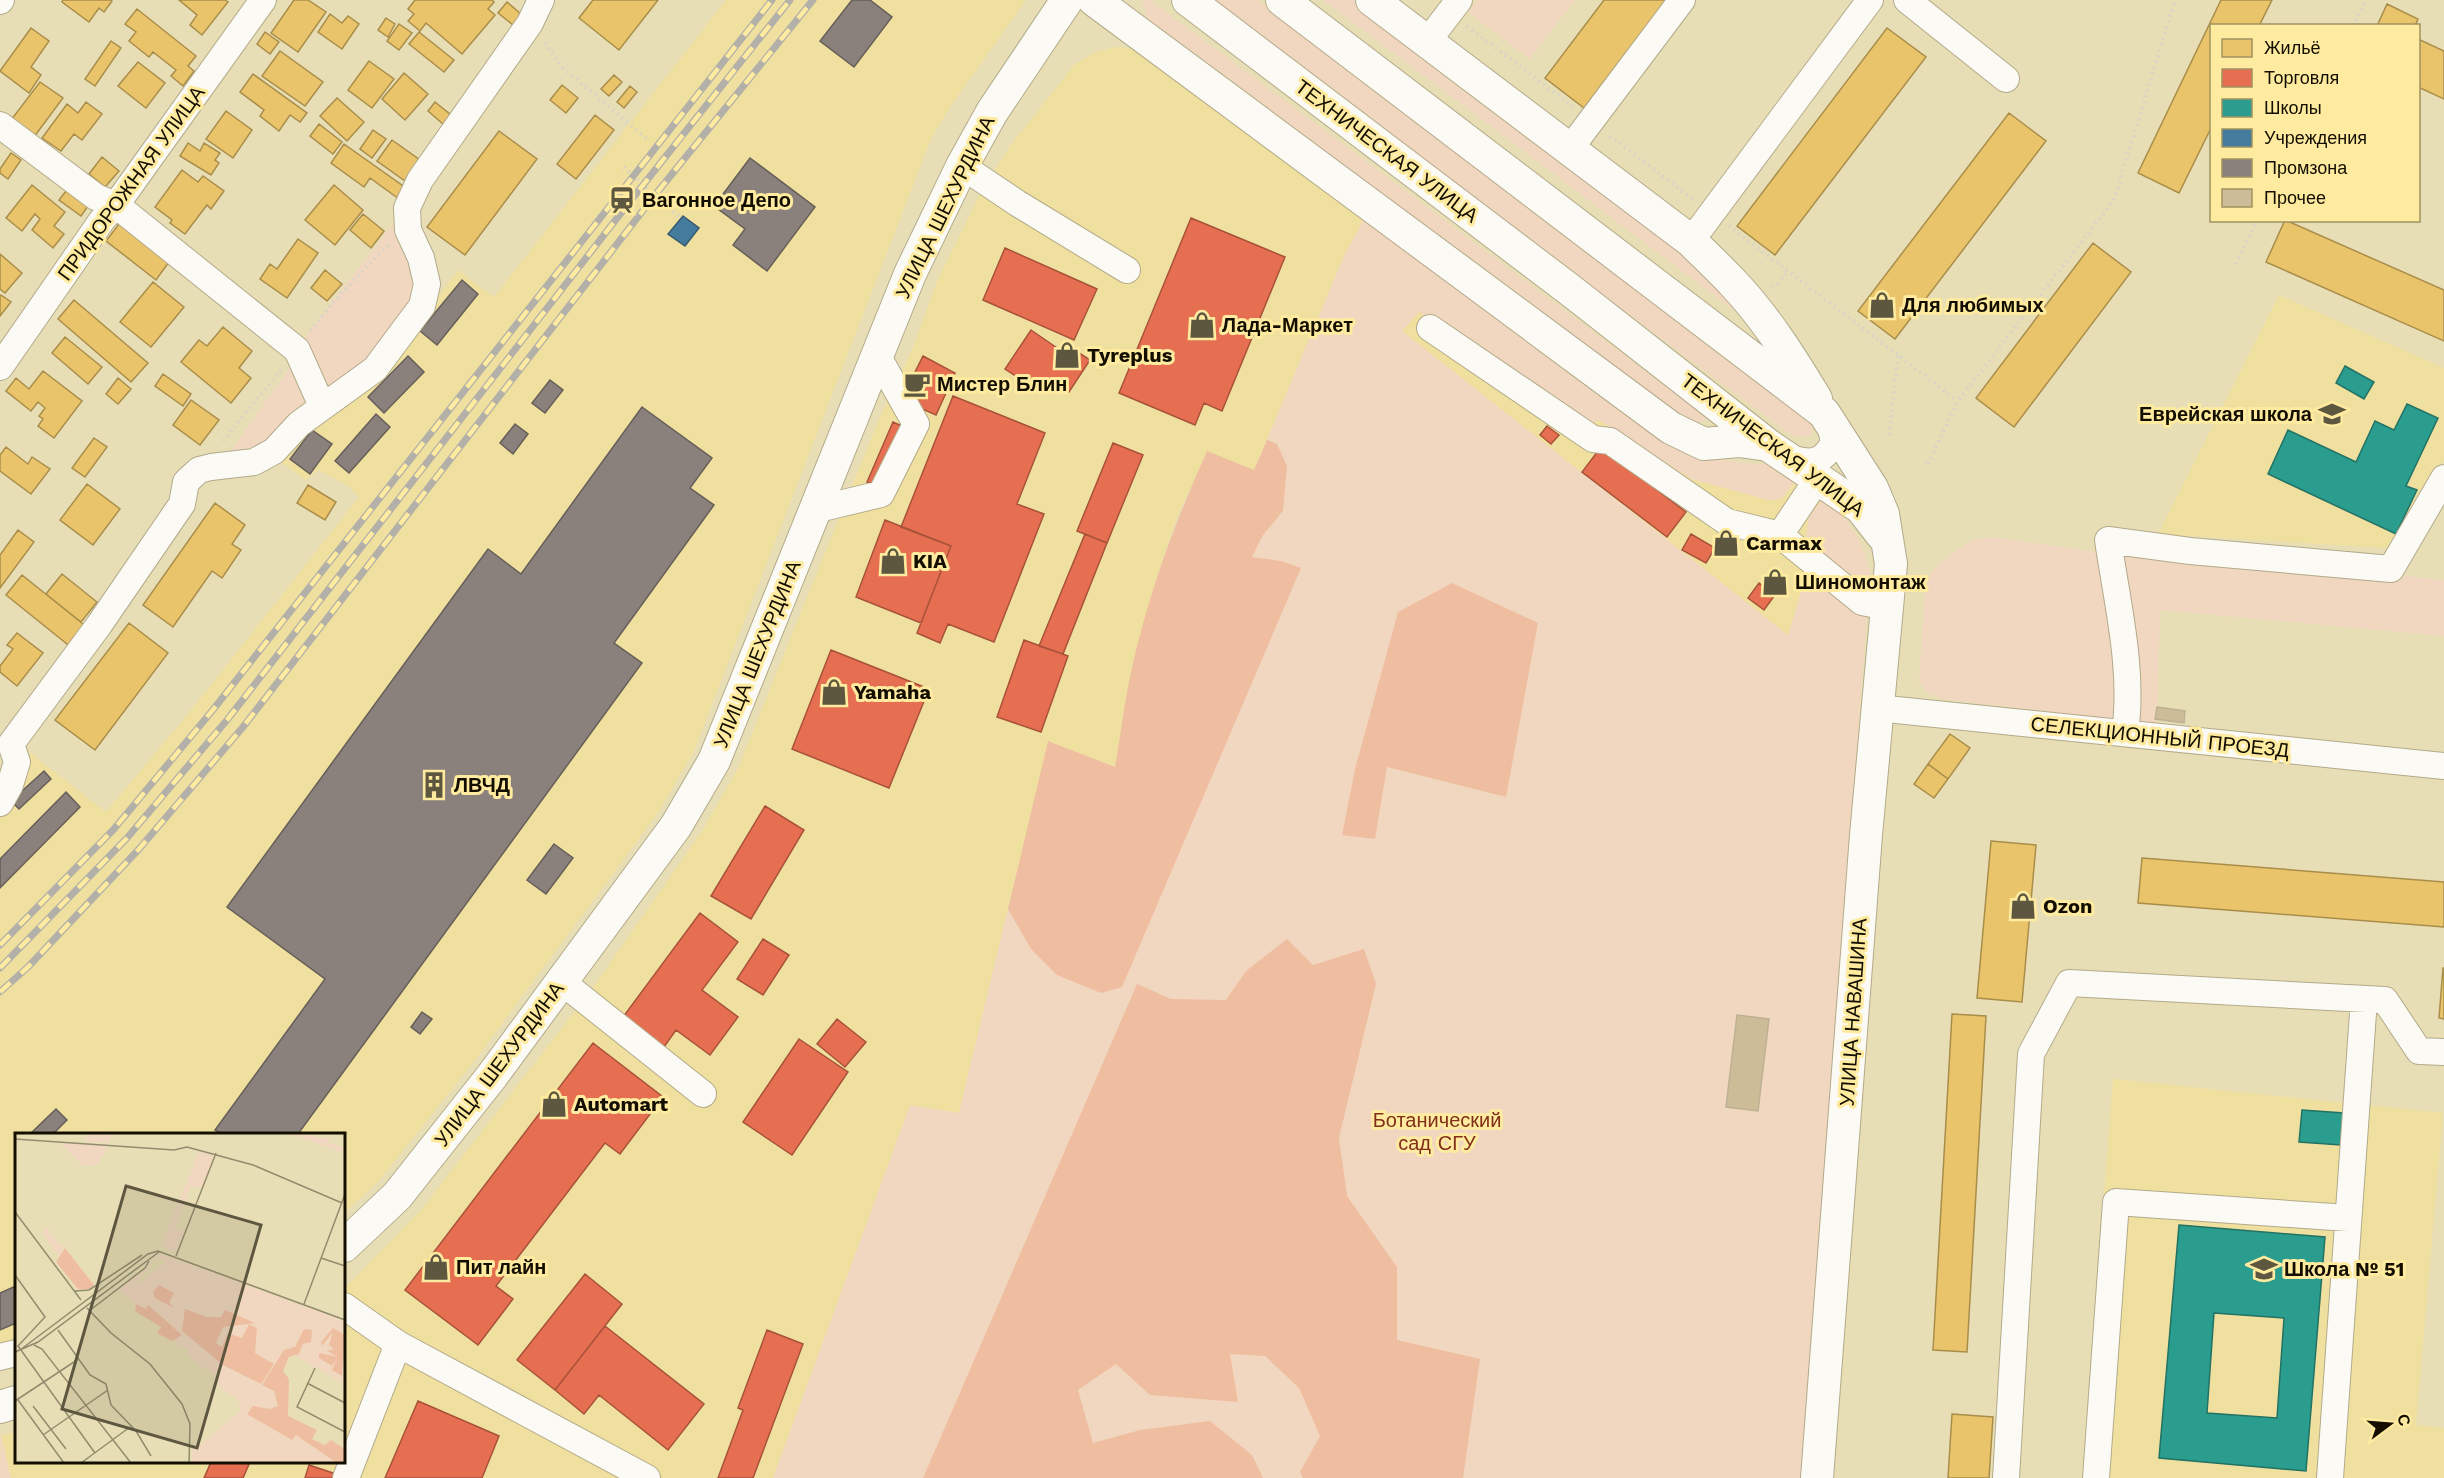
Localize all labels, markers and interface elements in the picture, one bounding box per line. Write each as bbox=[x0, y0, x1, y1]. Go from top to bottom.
legend bbox=[2210, 24, 2420, 222]
text: Жильё bbox=[2264, 37, 2321, 58]
text: Торговля bbox=[2264, 67, 2339, 88]
street label: ТЕХНИЧЕСКАЯ УЛИЦА bbox=[1291, 74, 1484, 228]
street label: ПРИДОРОЖНАЯ УЛИЦА bbox=[52, 81, 210, 285]
text: Школы bbox=[2264, 97, 2322, 118]
street label: УЛИЦА ШЕХУРДИНА bbox=[890, 111, 1000, 302]
text: Учреждения bbox=[2264, 127, 2367, 148]
text: Промзона bbox=[2264, 157, 2348, 178]
station icon: Вагонное Депо bbox=[607, 185, 637, 215]
text: Прочее bbox=[2264, 187, 2326, 208]
place label: Вагонное Депо bbox=[642, 188, 791, 212]
shop icon: Для любимых bbox=[1867, 290, 1897, 320]
place label: Для любимых bbox=[1902, 293, 2044, 317]
shop icon: Лада-Маркет bbox=[1187, 310, 1217, 340]
place label: Лада-Маркет bbox=[1222, 313, 1353, 337]
shop icon: Tyreplus bbox=[1052, 340, 1082, 370]
place label: Tyreplus bbox=[1087, 343, 1173, 367]
street label: ТЕХНИЧЕСКАЯ УЛИЦА bbox=[1677, 368, 1870, 522]
cafe icon: Мистер Блин bbox=[902, 369, 932, 399]
place label: Мистер Блин bbox=[937, 372, 1067, 396]
school or university icon: Еврейская школа bbox=[2317, 399, 2347, 429]
place label: Еврейская школа bbox=[2139, 402, 2313, 426]
shop icon: Carmax bbox=[1711, 528, 1741, 558]
place label: Carmax bbox=[1746, 531, 1822, 555]
shop icon: KIA bbox=[878, 546, 908, 576]
place label: KIA bbox=[913, 549, 947, 573]
street label: УЛИЦА ШЕХУРДИНА bbox=[708, 556, 806, 751]
shop icon: Шиномонтаж bbox=[1760, 567, 1790, 597]
place label: Шиномонтаж bbox=[1795, 570, 1926, 594]
shop icon: Yamaha bbox=[819, 677, 849, 707]
place label: Yamaha bbox=[854, 680, 931, 704]
street label: СЕЛЕКЦИОННЫЙ ПРОЕЗД bbox=[2030, 711, 2291, 763]
building icon: ЛВЧД bbox=[419, 770, 449, 800]
place label: ЛВЧД bbox=[454, 773, 510, 797]
shop icon: Ozon bbox=[2008, 891, 2038, 921]
place label: Ozon bbox=[2043, 894, 2092, 918]
street label: УЛИЦА НАВАШИНА bbox=[1834, 916, 1872, 1107]
street label: УЛИЦА ШЕХУРДИНА bbox=[429, 976, 569, 1151]
shop icon: Automart bbox=[539, 1089, 569, 1119]
place label: Automart bbox=[574, 1092, 668, 1116]
park label: Ботанический сад СГУ bbox=[1373, 1108, 1501, 1155]
inset map bbox=[15, 1133, 345, 1463]
shop icon: Пит лайн bbox=[421, 1252, 451, 1282]
school or university icon: Школа № 51 bbox=[2249, 1254, 2279, 1284]
place label: Пит лайн bbox=[456, 1255, 546, 1279]
place label: Школа № 51 bbox=[2284, 1257, 2404, 1281]
north arrow bbox=[2360, 1394, 2420, 1454]
text: С bbox=[2393, 1412, 2415, 1429]

